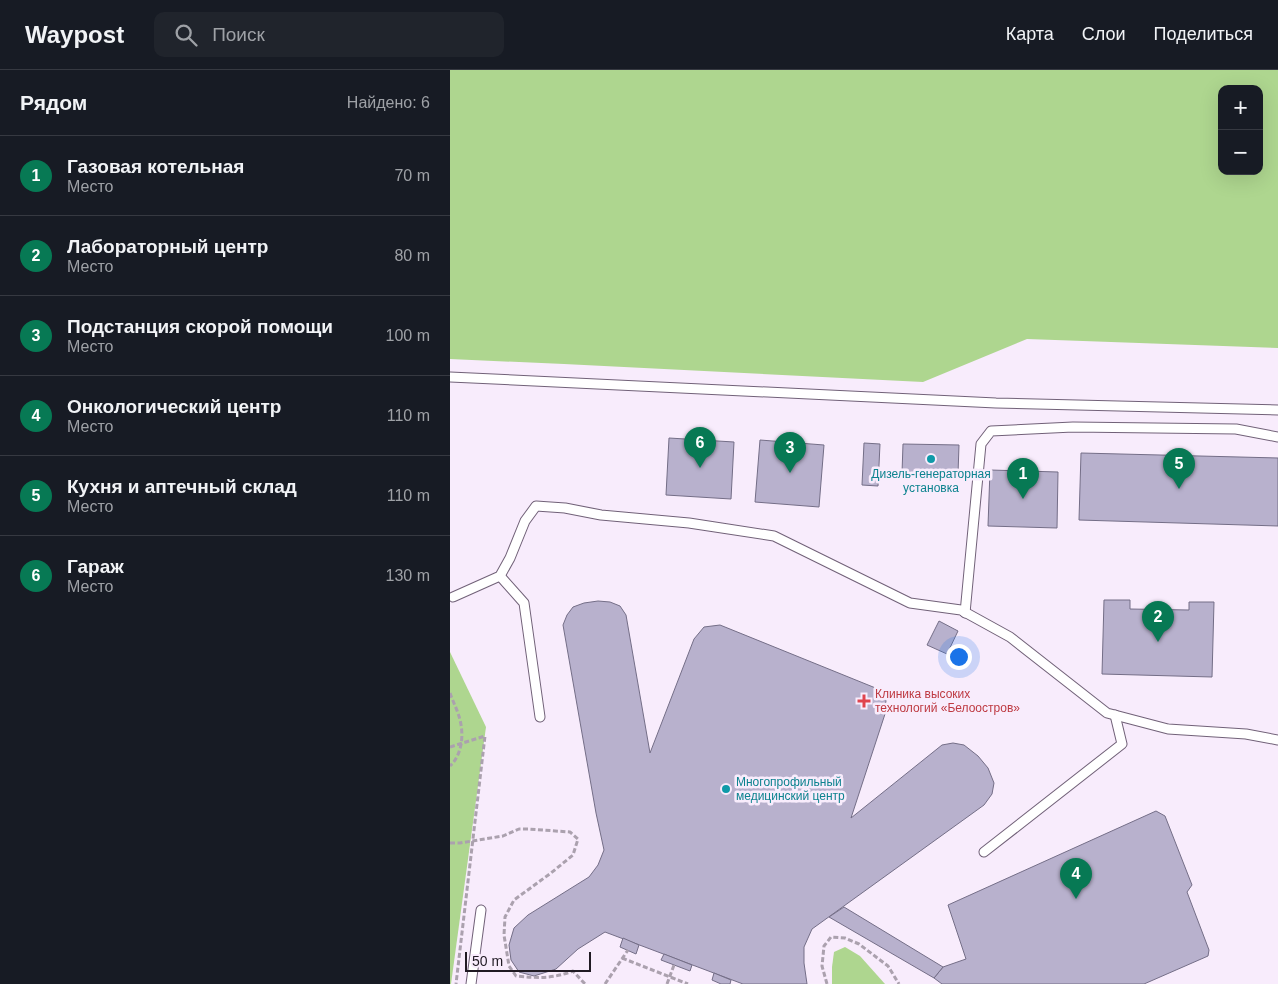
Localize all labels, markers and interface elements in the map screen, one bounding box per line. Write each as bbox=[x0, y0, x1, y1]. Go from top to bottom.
search box bbox=[154, 12, 504, 57]
text: Waypost bbox=[25, 21, 124, 48]
icon: search bbox=[172, 21, 200, 49]
text: Поиск bbox=[212, 24, 265, 45]
text: Карта bbox=[1006, 24, 1054, 44]
text: Слои bbox=[1082, 24, 1126, 44]
text: Поделиться bbox=[1154, 24, 1253, 44]
map controls bbox=[1218, 85, 1263, 175]
button: + bbox=[1218, 85, 1263, 130]
text: Рядом bbox=[20, 91, 87, 114]
text: Найдено: 6 bbox=[347, 94, 430, 111]
button: − bbox=[1218, 130, 1263, 175]
text: Газовая котельная bbox=[67, 156, 244, 177]
text: 1 bbox=[32, 167, 40, 184]
text: 70 m bbox=[394, 167, 430, 184]
text: Место bbox=[67, 178, 113, 195]
text: Лабораторный центр bbox=[67, 236, 268, 257]
text: 2 bbox=[32, 247, 40, 264]
text: 80 m bbox=[394, 247, 430, 264]
text: Место bbox=[67, 258, 113, 275]
text: Подстанция скорой помощи bbox=[67, 316, 333, 337]
text: 3 bbox=[32, 327, 40, 344]
text: 100 m bbox=[386, 327, 430, 344]
text: Место bbox=[67, 338, 113, 355]
text: Онкологический центр bbox=[67, 396, 281, 417]
text: 4 bbox=[32, 407, 40, 424]
text: 110 m bbox=[387, 407, 430, 424]
text: Место bbox=[67, 418, 113, 435]
pin: 6 bbox=[684, 427, 716, 468]
pin: 3 bbox=[774, 432, 806, 473]
pin: 5 bbox=[1163, 448, 1195, 489]
marker: Дизель-генераторная установка bbox=[925, 453, 937, 465]
pin: 1 bbox=[1007, 458, 1039, 499]
place label: Дизель-генераторная установка bbox=[871, 467, 991, 495]
text: Кухня и аптечный склад bbox=[67, 476, 297, 497]
text: 5 bbox=[32, 487, 40, 504]
text: 110 m bbox=[387, 487, 430, 504]
text: Место bbox=[67, 498, 113, 515]
text: Гараж bbox=[67, 556, 124, 577]
text: 6 bbox=[32, 567, 40, 584]
text: 130 m bbox=[386, 567, 430, 584]
text: Место bbox=[67, 578, 113, 595]
pin: 2 bbox=[1142, 601, 1174, 642]
your location bbox=[946, 644, 972, 670]
place label: Клиника высоких технологий «Белоостров» bbox=[875, 687, 1020, 715]
marker: Клиника высоких технологий «Белоостров» bbox=[857, 694, 871, 708]
place label: Многопрофильный медицинский центр bbox=[736, 775, 845, 803]
marker: Многопрофильный медицинский центр bbox=[720, 783, 732, 795]
pin: 4 bbox=[1060, 858, 1092, 899]
scale bar bbox=[465, 949, 591, 972]
text: 50 m bbox=[472, 953, 503, 969]

